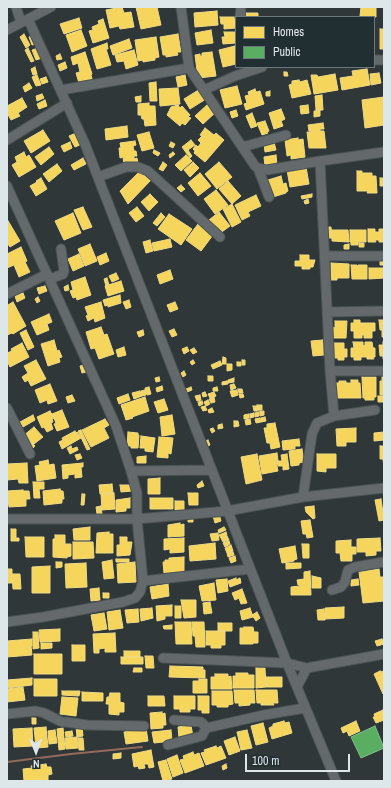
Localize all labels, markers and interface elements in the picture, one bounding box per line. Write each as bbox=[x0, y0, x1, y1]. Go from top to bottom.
legend bbox=[235, 16, 375, 68]
text: Homes bbox=[273, 24, 304, 40]
text: Public bbox=[273, 44, 300, 60]
north arrow bbox=[16, 732, 56, 772]
scale bar bbox=[247, 746, 352, 772]
text: 100 m bbox=[252, 753, 279, 769]
text: N bbox=[33, 757, 40, 771]

